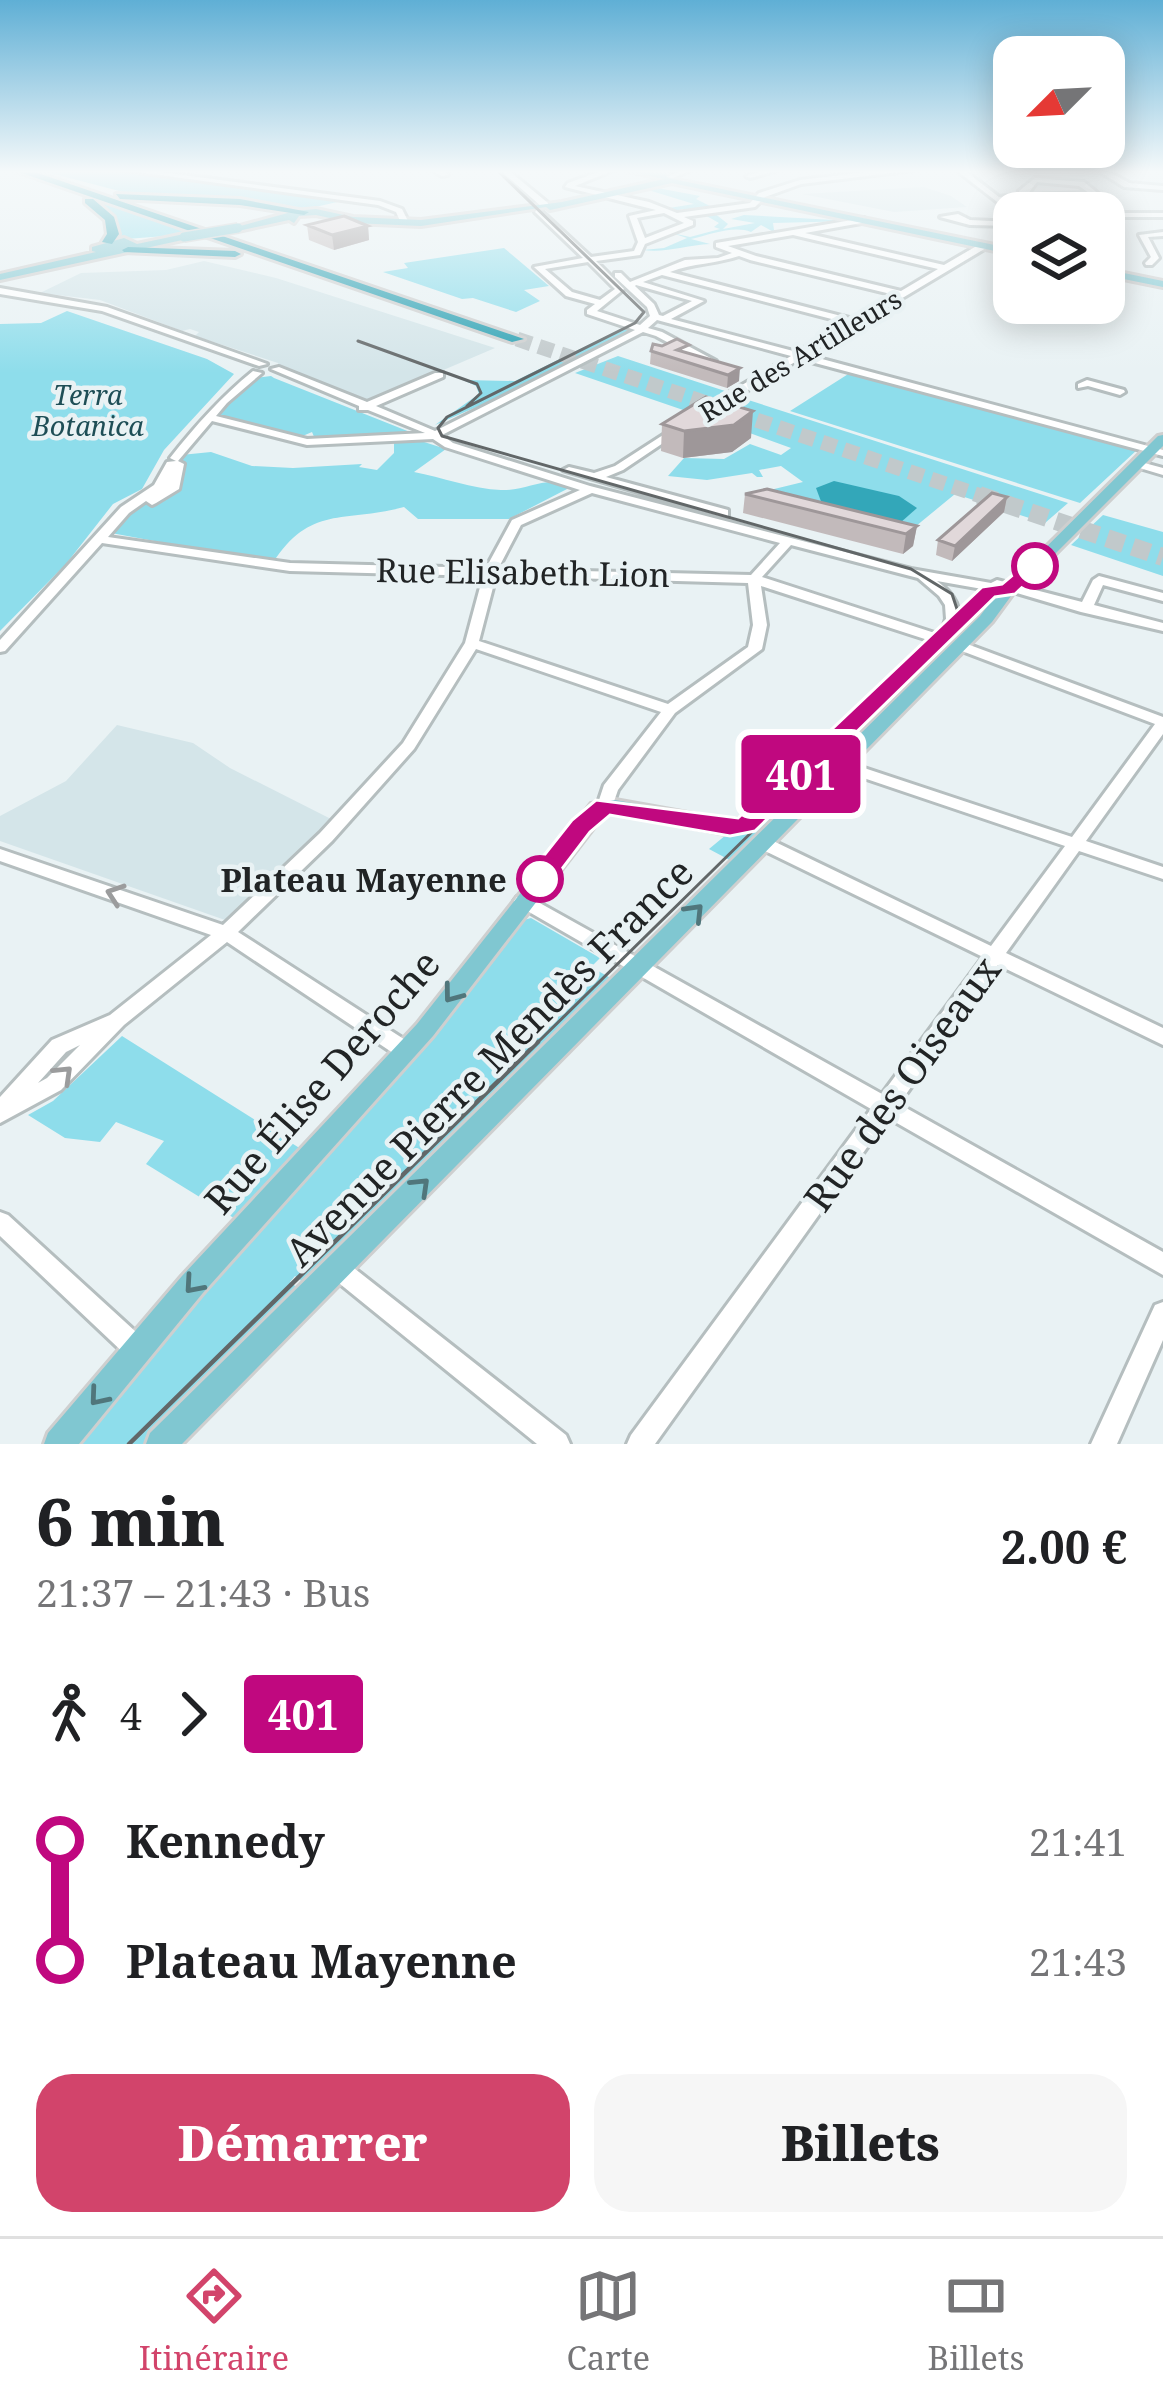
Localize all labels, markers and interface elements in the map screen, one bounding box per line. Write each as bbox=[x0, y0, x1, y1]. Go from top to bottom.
north arrow bbox=[993, 36, 1125, 168]
map controls bbox=[993, 36, 1125, 324]
button: layers bbox=[993, 192, 1125, 324]
street label: Rue des Artilleurs bbox=[692, 280, 908, 430]
park label: Terra Botanica bbox=[31, 376, 144, 444]
unlabelled marker bbox=[1013, 544, 1057, 588]
street label: Rue Elisabeth Lion bbox=[376, 547, 670, 597]
line badge: 401 bbox=[732, 735, 870, 813]
text: 401 bbox=[765, 745, 837, 802]
street label: Avenue Pierre Mendès France bbox=[272, 845, 704, 1277]
place label: Plateau Mayenne bbox=[220, 857, 507, 902]
marker: Plateau Mayenne bbox=[518, 857, 562, 901]
one-way arrow bbox=[105, 884, 126, 909]
one-way arrow bbox=[680, 904, 702, 926]
street label: Rue Élise Deroche bbox=[192, 938, 450, 1224]
street label: Rue des Oiseaux bbox=[791, 944, 1012, 1221]
one-way arrow bbox=[445, 981, 467, 1003]
one-way arrow bbox=[50, 1066, 72, 1088]
one-way arrow bbox=[407, 1178, 429, 1200]
one-way arrow bbox=[186, 1271, 207, 1293]
one-way arrow bbox=[91, 1383, 113, 1405]
text: 6 min bbox=[36, 1475, 226, 1565]
text: 2.00 € bbox=[1001, 1516, 1127, 1577]
text: 21:37 – 21:43 · Bus bbox=[36, 1565, 370, 1618]
icon: walk bbox=[36, 1681, 102, 1747]
icon: forward bbox=[160, 1681, 226, 1747]
text: 401 bbox=[268, 1685, 339, 1742]
text: 4 bbox=[120, 1688, 142, 1741]
text: Kennedy bbox=[126, 1810, 325, 1871]
text: 21:41 bbox=[1029, 1814, 1127, 1867]
text: Plateau Mayenne bbox=[126, 1930, 517, 1991]
text: 21:43 bbox=[1029, 1934, 1127, 1987]
button: Démarrer bbox=[36, 2074, 570, 2212]
button: Billets bbox=[594, 2074, 1127, 2212]
tab: Itinéraire bbox=[139, 2263, 289, 2380]
tab: Carte bbox=[567, 2263, 650, 2380]
tab: Billets bbox=[928, 2263, 1024, 2380]

